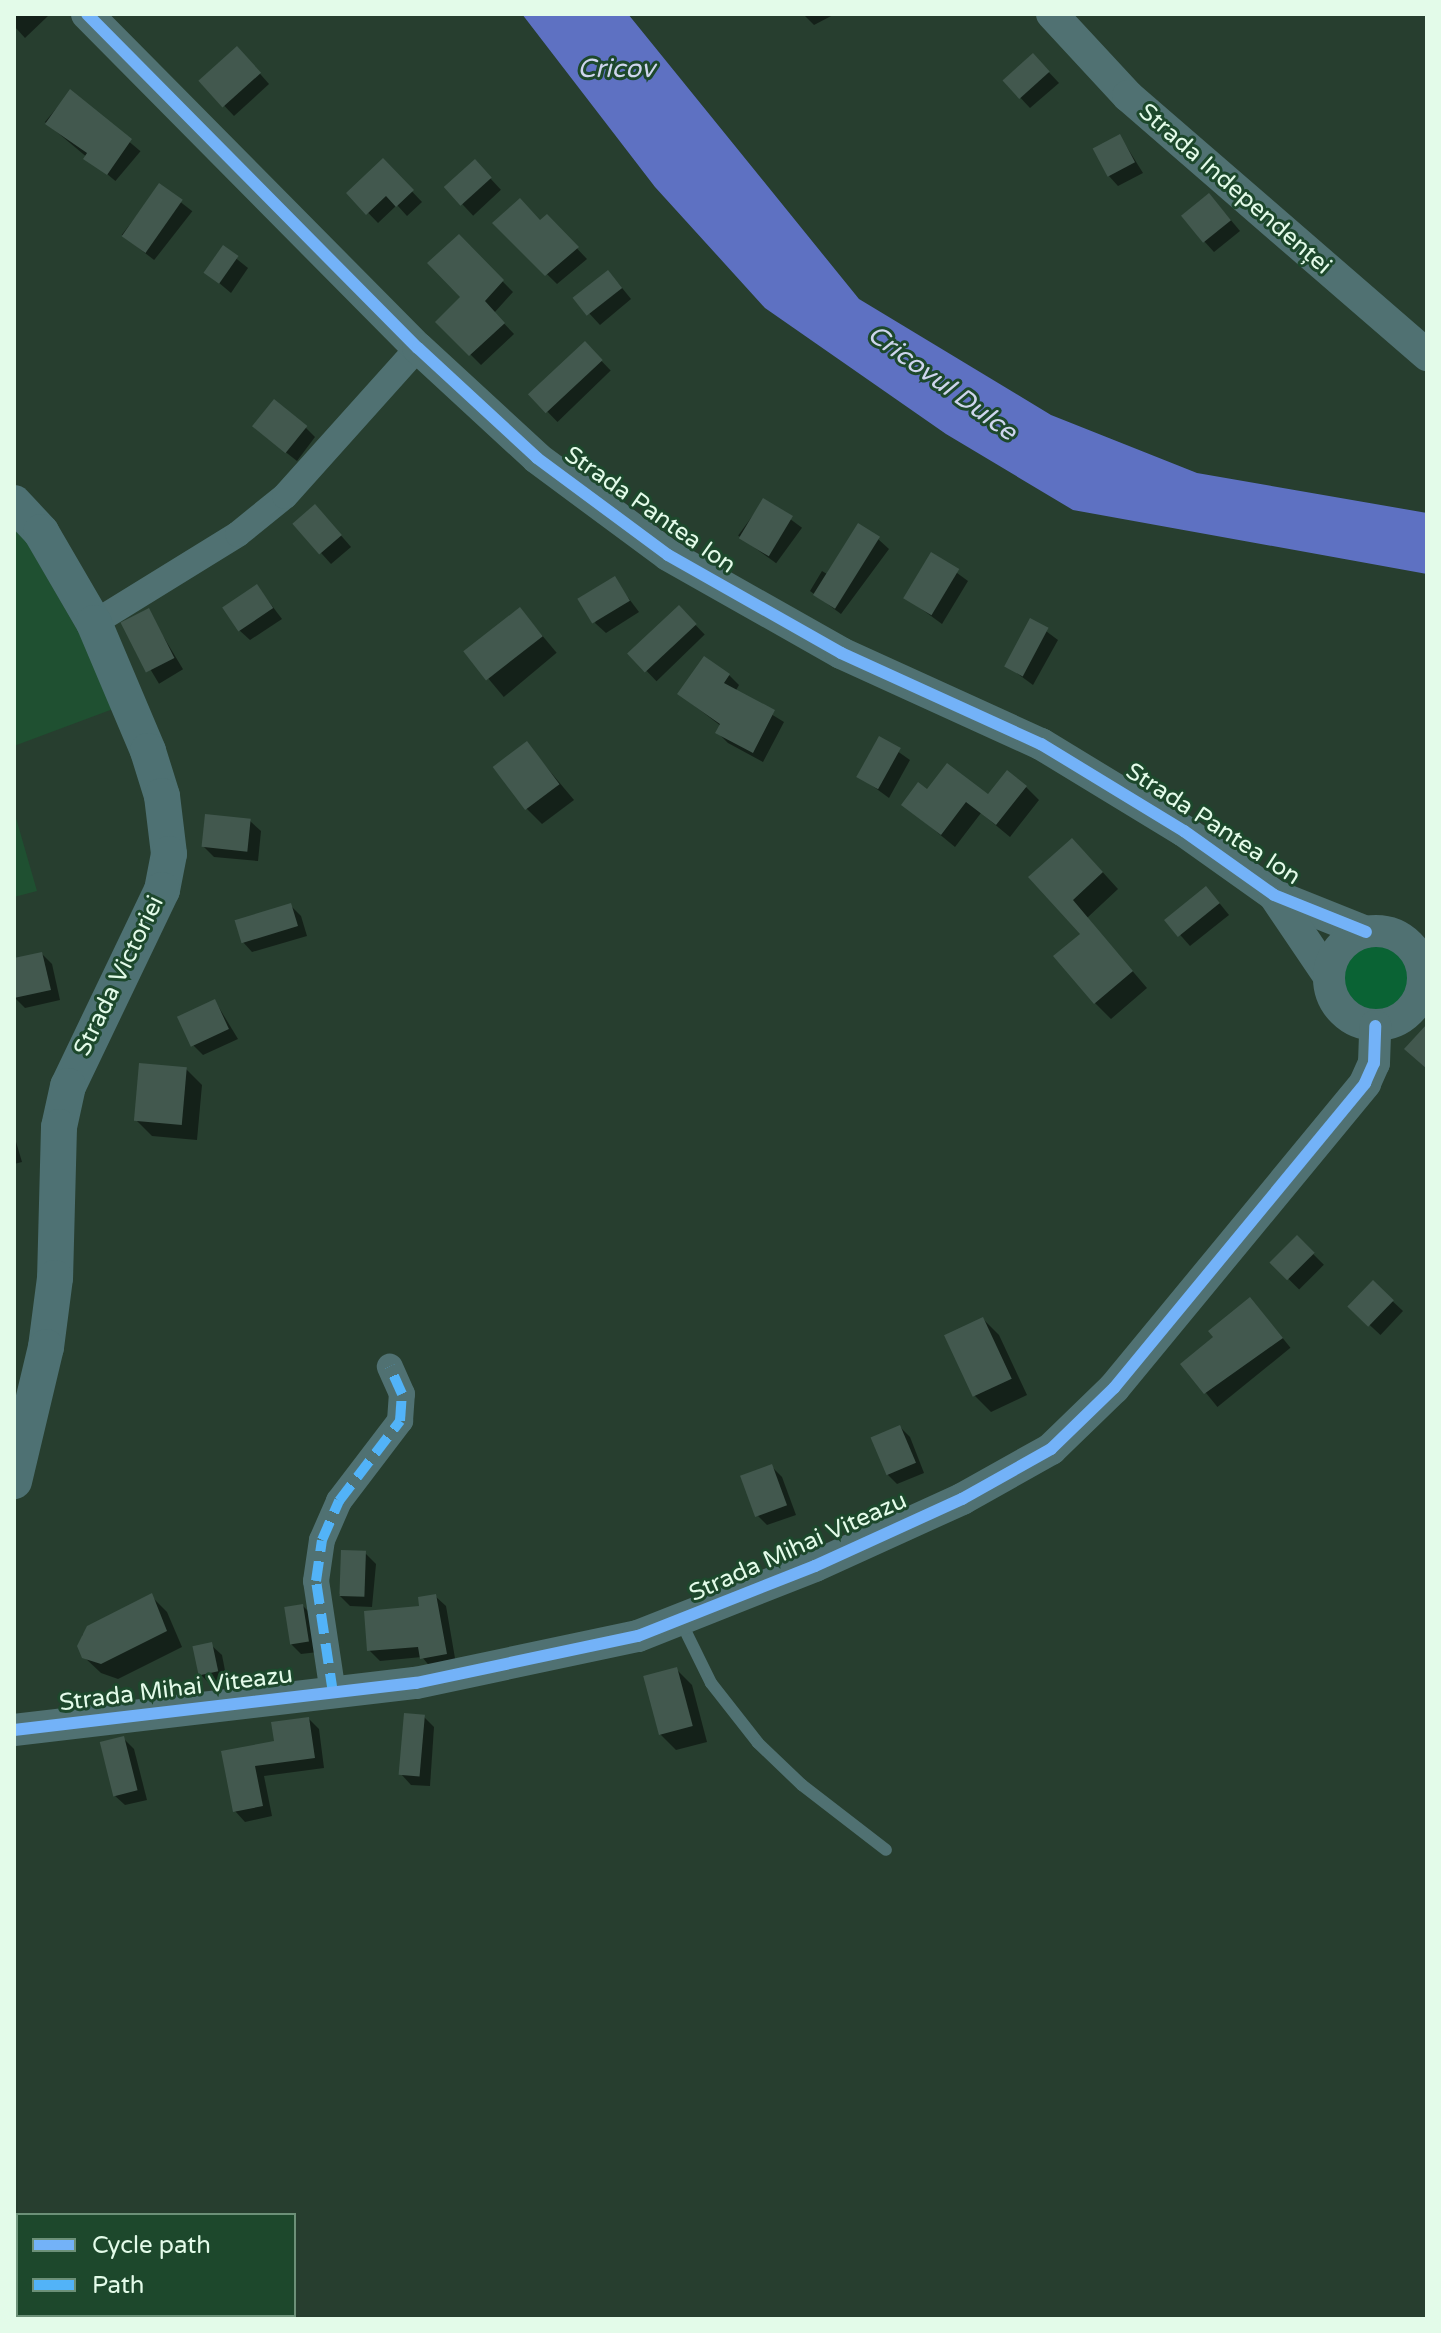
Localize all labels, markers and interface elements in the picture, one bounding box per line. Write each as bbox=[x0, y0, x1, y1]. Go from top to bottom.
water label: Cricov bbox=[577, 53, 655, 85]
street label: Strada Independenței bbox=[1133, 97, 1337, 281]
water label: Cricovul Dulce bbox=[861, 318, 1023, 448]
street label: Strada Pantea Ion bbox=[559, 440, 741, 580]
street label: Strada Pantea Ion bbox=[1120, 757, 1306, 891]
street label: Strada Victoriei bbox=[68, 891, 170, 1061]
street label: Strada Mihai Viteazu bbox=[685, 1486, 911, 1608]
street label: Strada Mihai Viteazu bbox=[57, 1660, 295, 1718]
legend bbox=[16, 2213, 296, 2317]
text: Cycle path bbox=[92, 2231, 211, 2260]
text: Path bbox=[92, 2271, 145, 2300]

